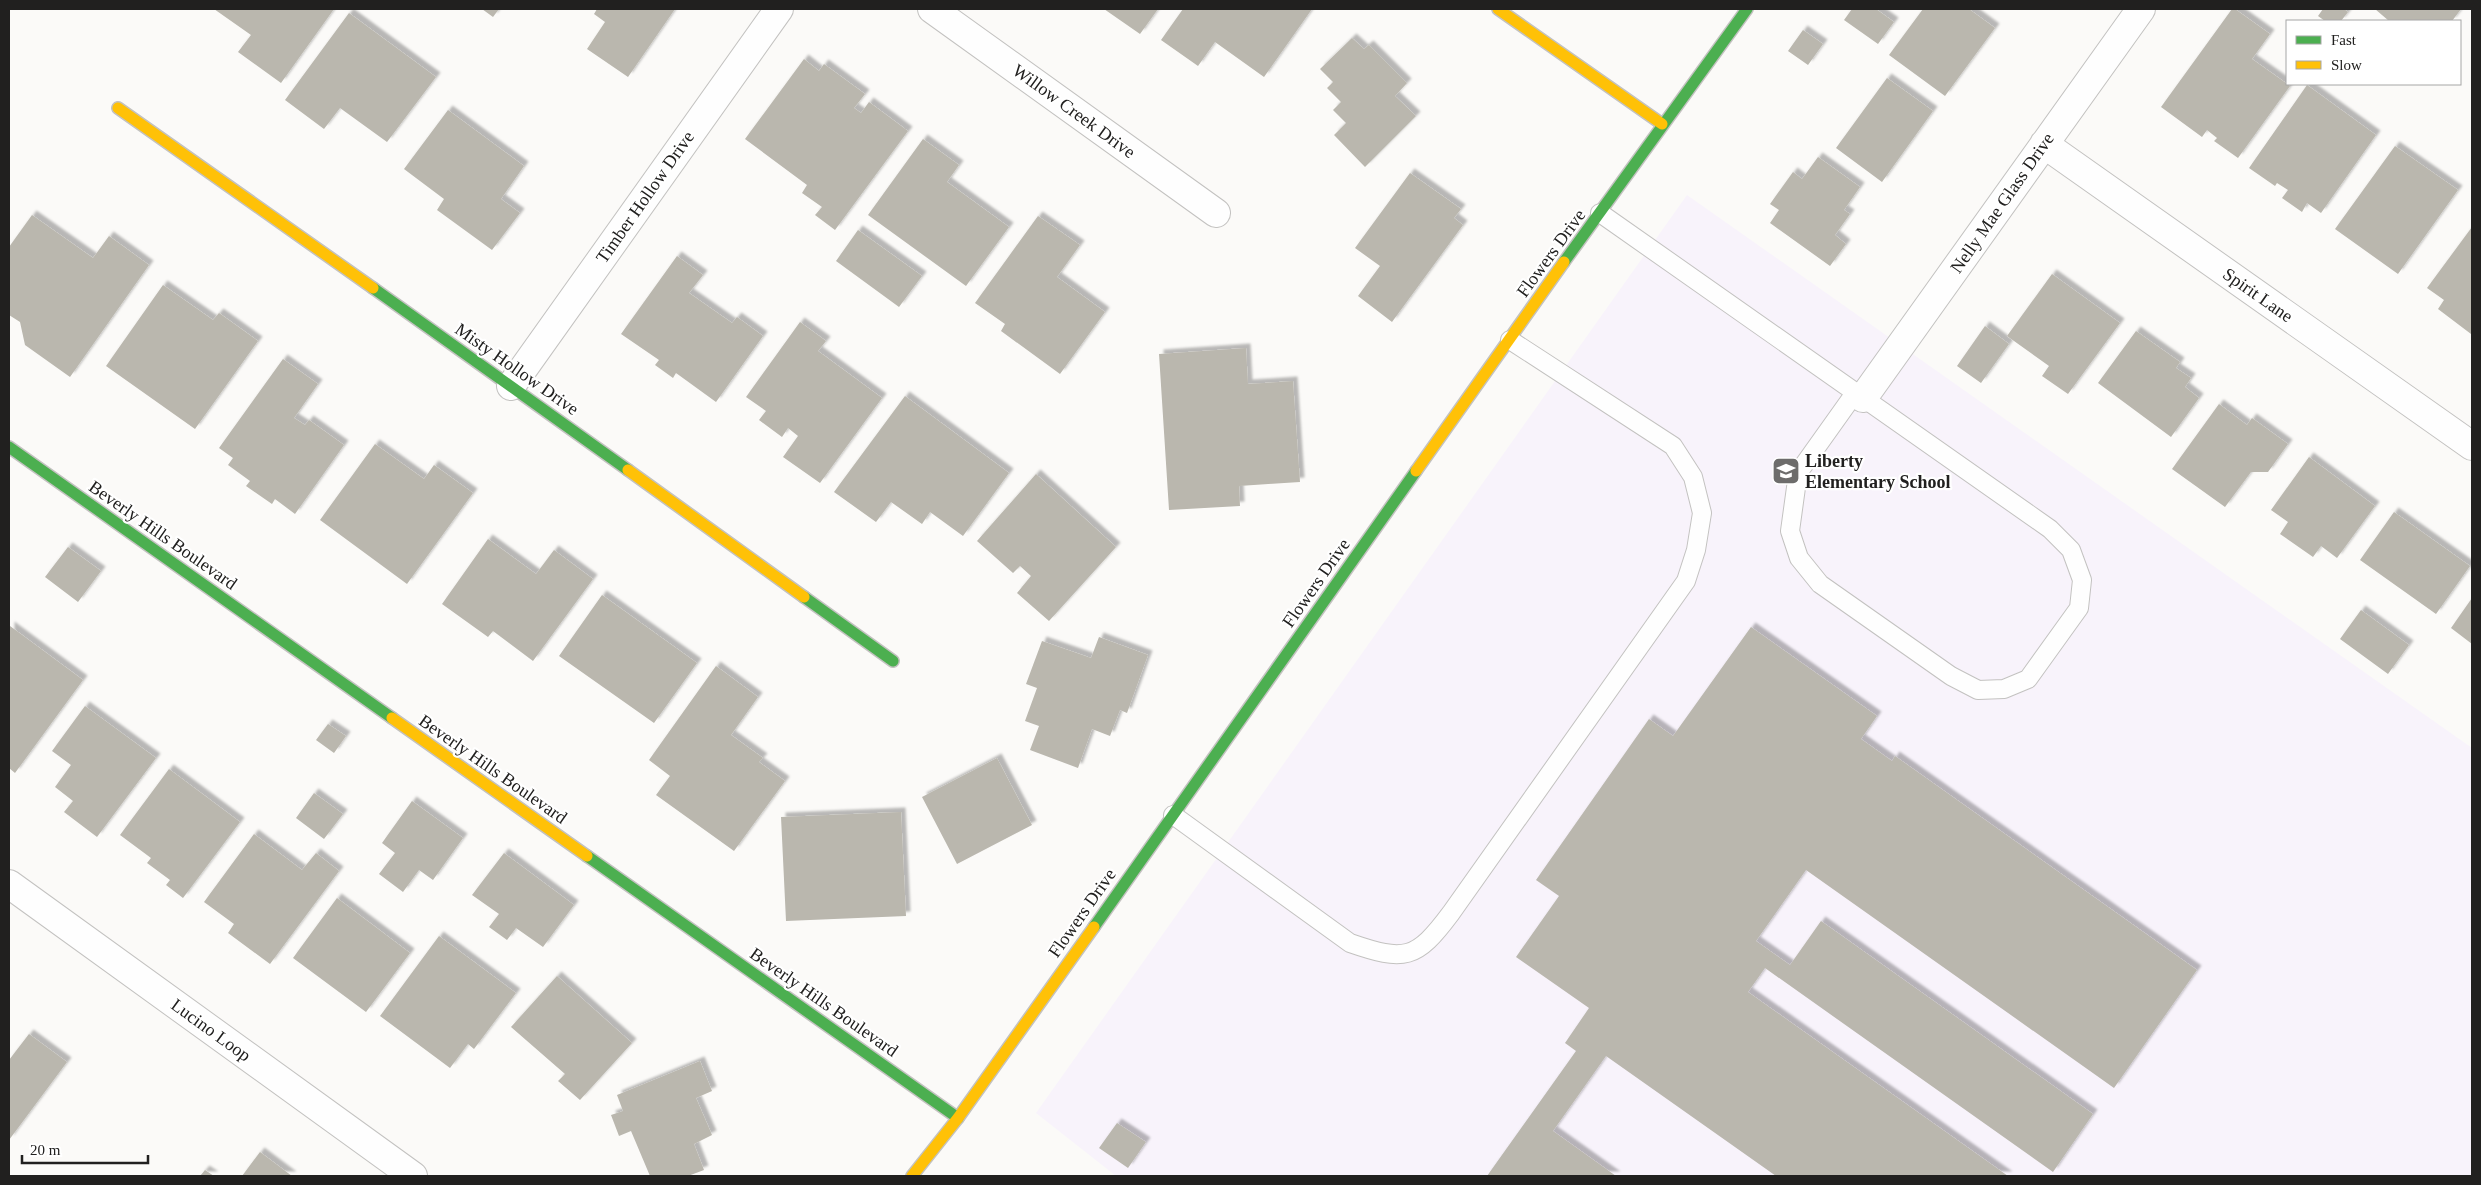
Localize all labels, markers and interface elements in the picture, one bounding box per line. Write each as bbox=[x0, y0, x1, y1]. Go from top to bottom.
legend bbox=[2286, 20, 2461, 85]
text: Fast bbox=[2331, 32, 2357, 48]
text: Slow bbox=[2331, 57, 2362, 73]
street label: Willow Creek Drive bbox=[1009, 60, 1139, 162]
street label: Timber Hollow Drive bbox=[592, 127, 698, 267]
street label: Nelly Mae Glass Drive bbox=[1946, 129, 2058, 277]
street label: Flowers Drive bbox=[1512, 205, 1590, 301]
street label: Spirit Lane bbox=[2219, 264, 2297, 326]
street label: Misty Hollow Drive bbox=[451, 319, 583, 419]
place label: Liberty Elementary School bbox=[1805, 451, 1951, 492]
school or university icon: Liberty Elementary School bbox=[1771, 456, 1801, 486]
street label: Beverly Hills Boulevard bbox=[85, 476, 241, 594]
street label: Flowers Drive bbox=[1278, 535, 1354, 631]
street label: Beverly Hills Boulevard bbox=[415, 710, 571, 828]
street label: Flowers Drive bbox=[1044, 865, 1120, 961]
street label: Beverly Hills Boulevard bbox=[746, 943, 902, 1061]
street label: Lucino Loop bbox=[167, 994, 255, 1066]
scale bar bbox=[22, 1132, 149, 1164]
text: 20 m bbox=[30, 1142, 61, 1158]

